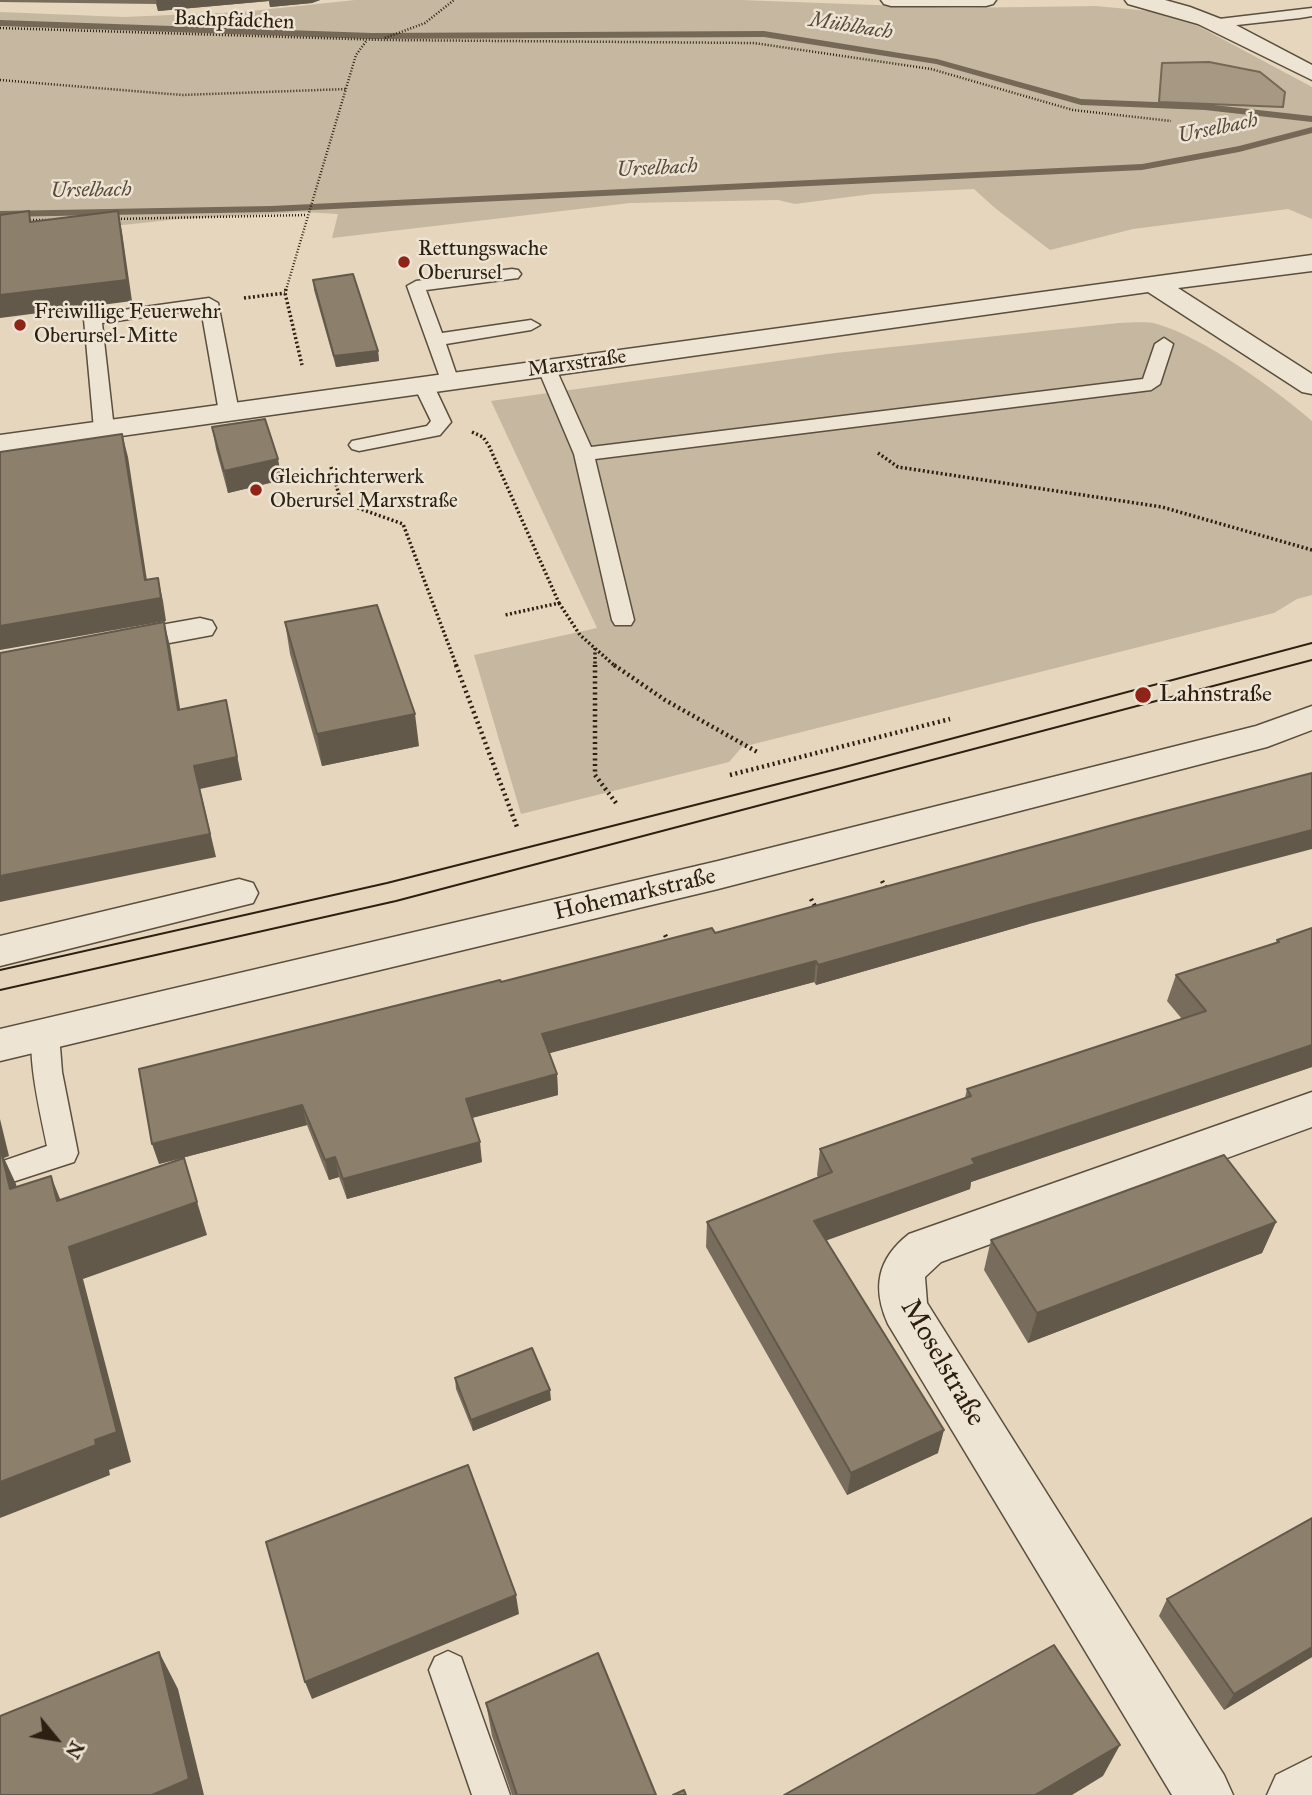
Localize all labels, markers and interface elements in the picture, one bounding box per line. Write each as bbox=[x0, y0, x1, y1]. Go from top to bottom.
street label: Bachpfädchen bbox=[173, 6, 295, 36]
water label: Mühlbach bbox=[808, 8, 894, 46]
water label: Urselbach bbox=[1176, 108, 1260, 150]
water label: Urselbach bbox=[616, 154, 698, 184]
water label: Urselbach bbox=[50, 178, 132, 204]
place label: Rettungswache Oberursel bbox=[418, 237, 548, 287]
marker: Rettungswache Oberursel bbox=[396, 254, 412, 270]
place label: Freiwillige Feuerwehr Oberursel-Mitte bbox=[34, 300, 221, 350]
marker: Freiwillige Feuerwehr Oberursel-Mitte bbox=[12, 317, 28, 333]
street label: Marxstraße bbox=[526, 345, 628, 383]
place label: Gleichrichterwerk Oberursel Marxstraße bbox=[270, 465, 458, 515]
marker: Gleichrichterwerk Oberursel Marxstraße bbox=[248, 482, 264, 498]
place label: Lahnstraße bbox=[1159, 681, 1272, 709]
marker: Lahnstraße bbox=[1133, 685, 1153, 705]
street label: Hohemarkstraße bbox=[551, 862, 719, 928]
street label: Moselstraße bbox=[892, 1294, 992, 1432]
north arrow bbox=[21, 1704, 91, 1774]
text: N bbox=[61, 1737, 89, 1762]

